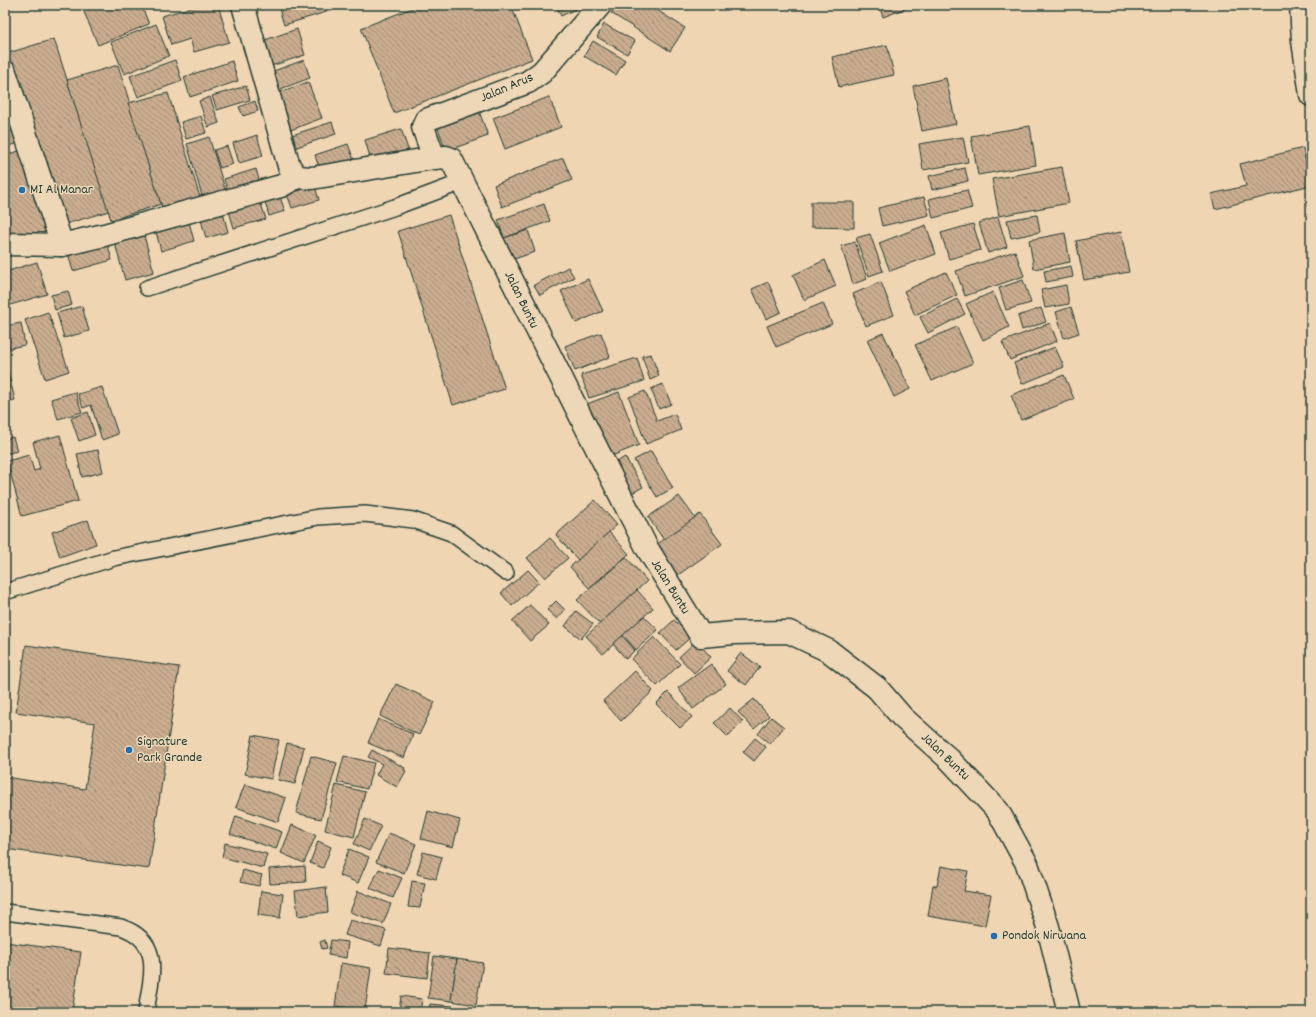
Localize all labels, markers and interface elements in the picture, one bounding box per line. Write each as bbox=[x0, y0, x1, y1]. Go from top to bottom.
street label: Jalan Arus bbox=[477, 68, 537, 108]
place label: MI Al Manar bbox=[30, 180, 94, 200]
marker: MI Al Manar bbox=[17, 185, 27, 195]
street label: Jalan Buntu bbox=[499, 268, 543, 332]
street label: Jalan Buntu bbox=[645, 556, 695, 618]
street label: Jalan Buntu bbox=[916, 728, 974, 786]
place label: Signature Park Grande bbox=[137, 732, 202, 768]
marker: Signature Park Grande bbox=[124, 745, 134, 755]
place label: Pondok Nirwana bbox=[1002, 926, 1087, 946]
marker: Pondok Nirwana bbox=[989, 931, 999, 941]

